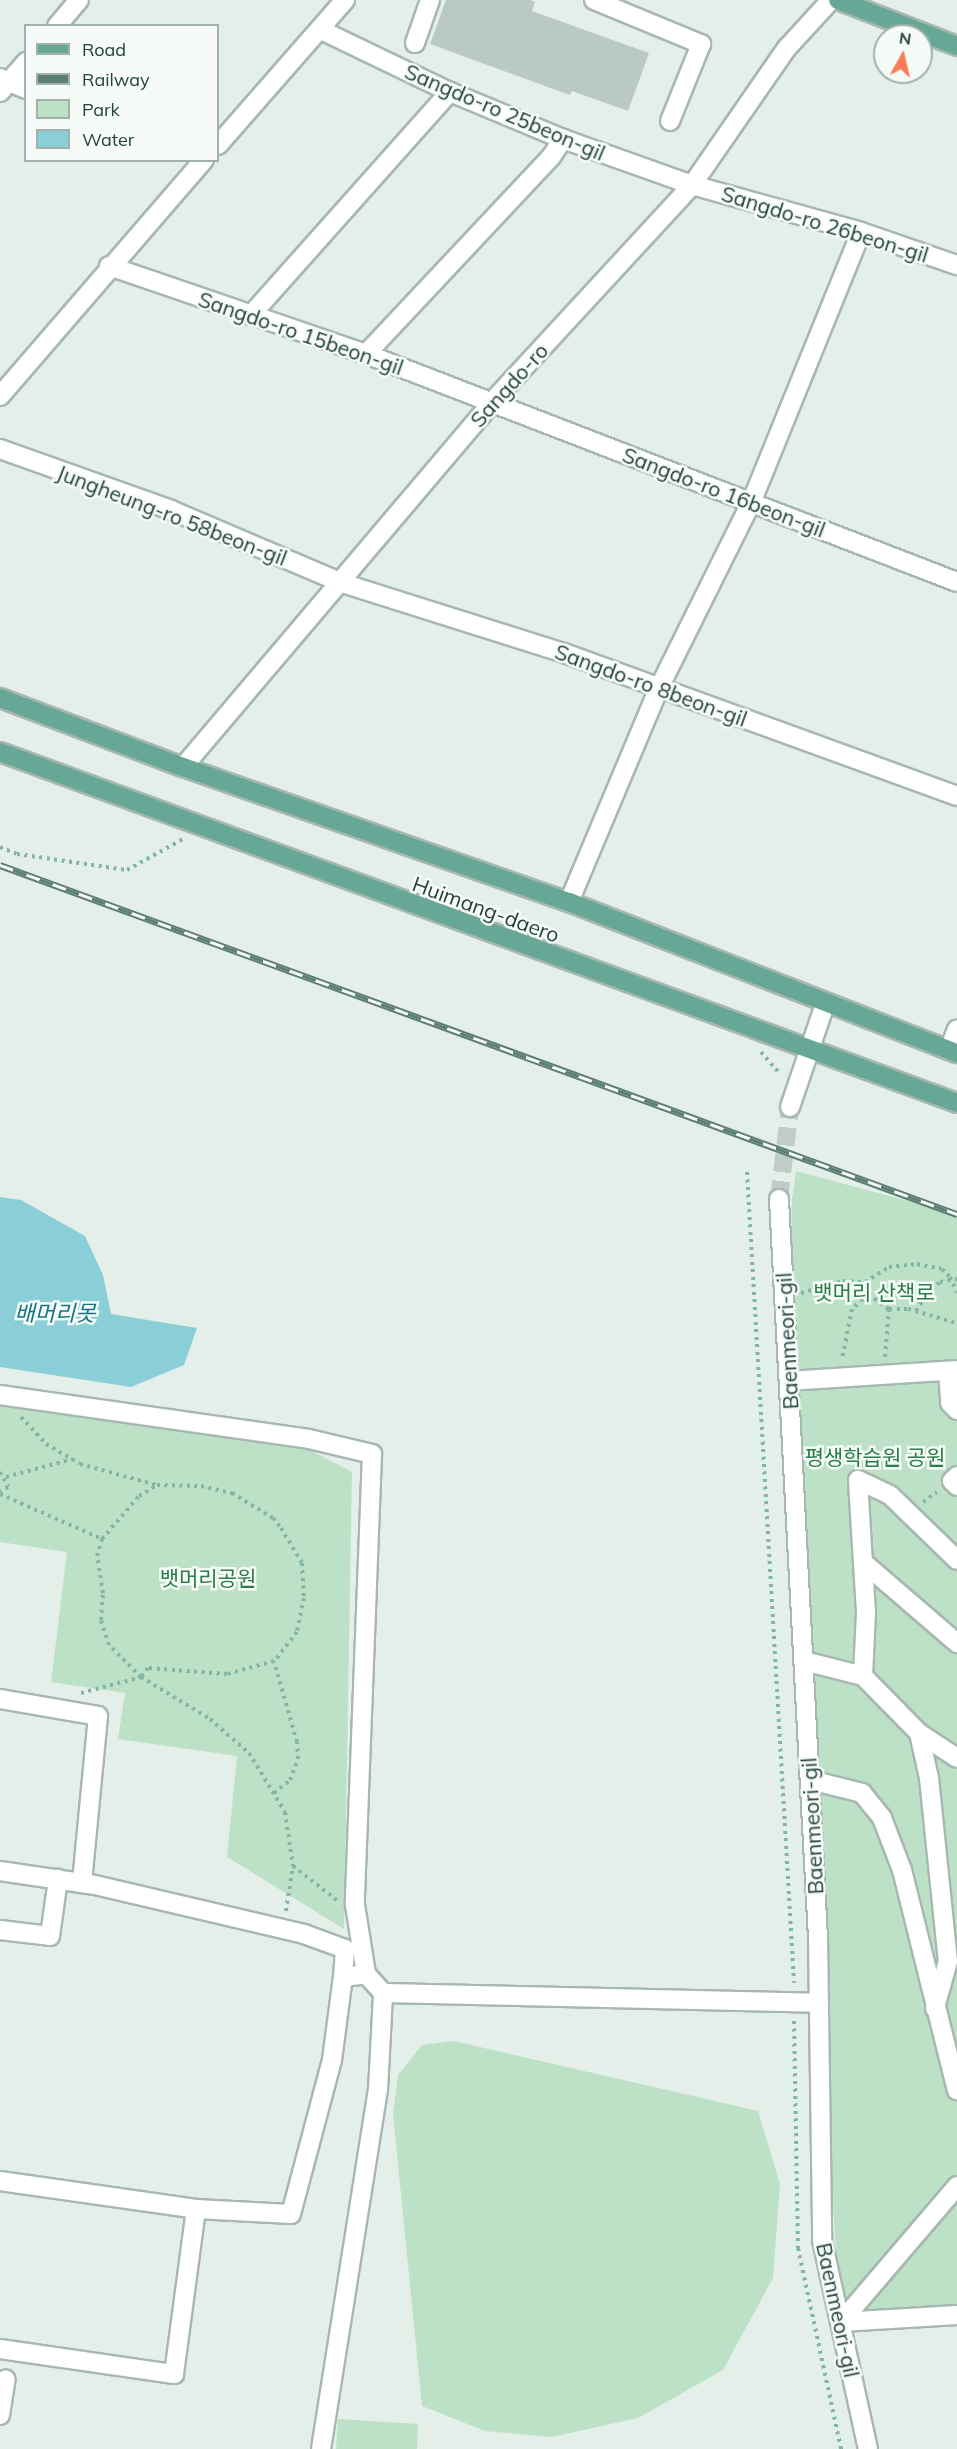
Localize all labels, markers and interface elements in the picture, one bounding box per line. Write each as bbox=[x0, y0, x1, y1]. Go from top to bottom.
legend bbox=[24, 24, 219, 162]
north arrow bbox=[873, 24, 933, 84]
text: N bbox=[898, 27, 913, 49]
text: Road bbox=[82, 38, 126, 61]
street label: Sangdo-ro 25beon-gil bbox=[401, 58, 609, 166]
text: Railway bbox=[82, 68, 150, 91]
text: Park bbox=[82, 98, 120, 121]
text: Water bbox=[82, 128, 134, 151]
street label: Sangdo-ro 26beon-gil bbox=[719, 181, 931, 267]
street label: Sangdo-ro 15beon-gil bbox=[195, 286, 407, 380]
street label: Sangdo-ro bbox=[465, 338, 553, 432]
street label: Sangdo-ro 16beon-gil bbox=[619, 442, 829, 542]
street label: Jungheung-ro 58beon-gil bbox=[53, 459, 291, 571]
street label: Sangdo-ro 8beon-gil bbox=[552, 639, 750, 731]
street label: Huimang-daero bbox=[409, 871, 563, 947]
street label: Baenmeori-gil bbox=[771, 1272, 803, 1410]
park label: 뱃머리 산책로 bbox=[813, 1279, 935, 1305]
water label: 배머리못 bbox=[15, 1301, 95, 1327]
park label: 평생학습원 공원 bbox=[805, 1444, 945, 1470]
park label: 뱃머리공원 bbox=[160, 1565, 256, 1591]
street label: Baenmeori-gil bbox=[796, 1757, 828, 1895]
street label: Baenmeori-gil bbox=[811, 2240, 865, 2380]

